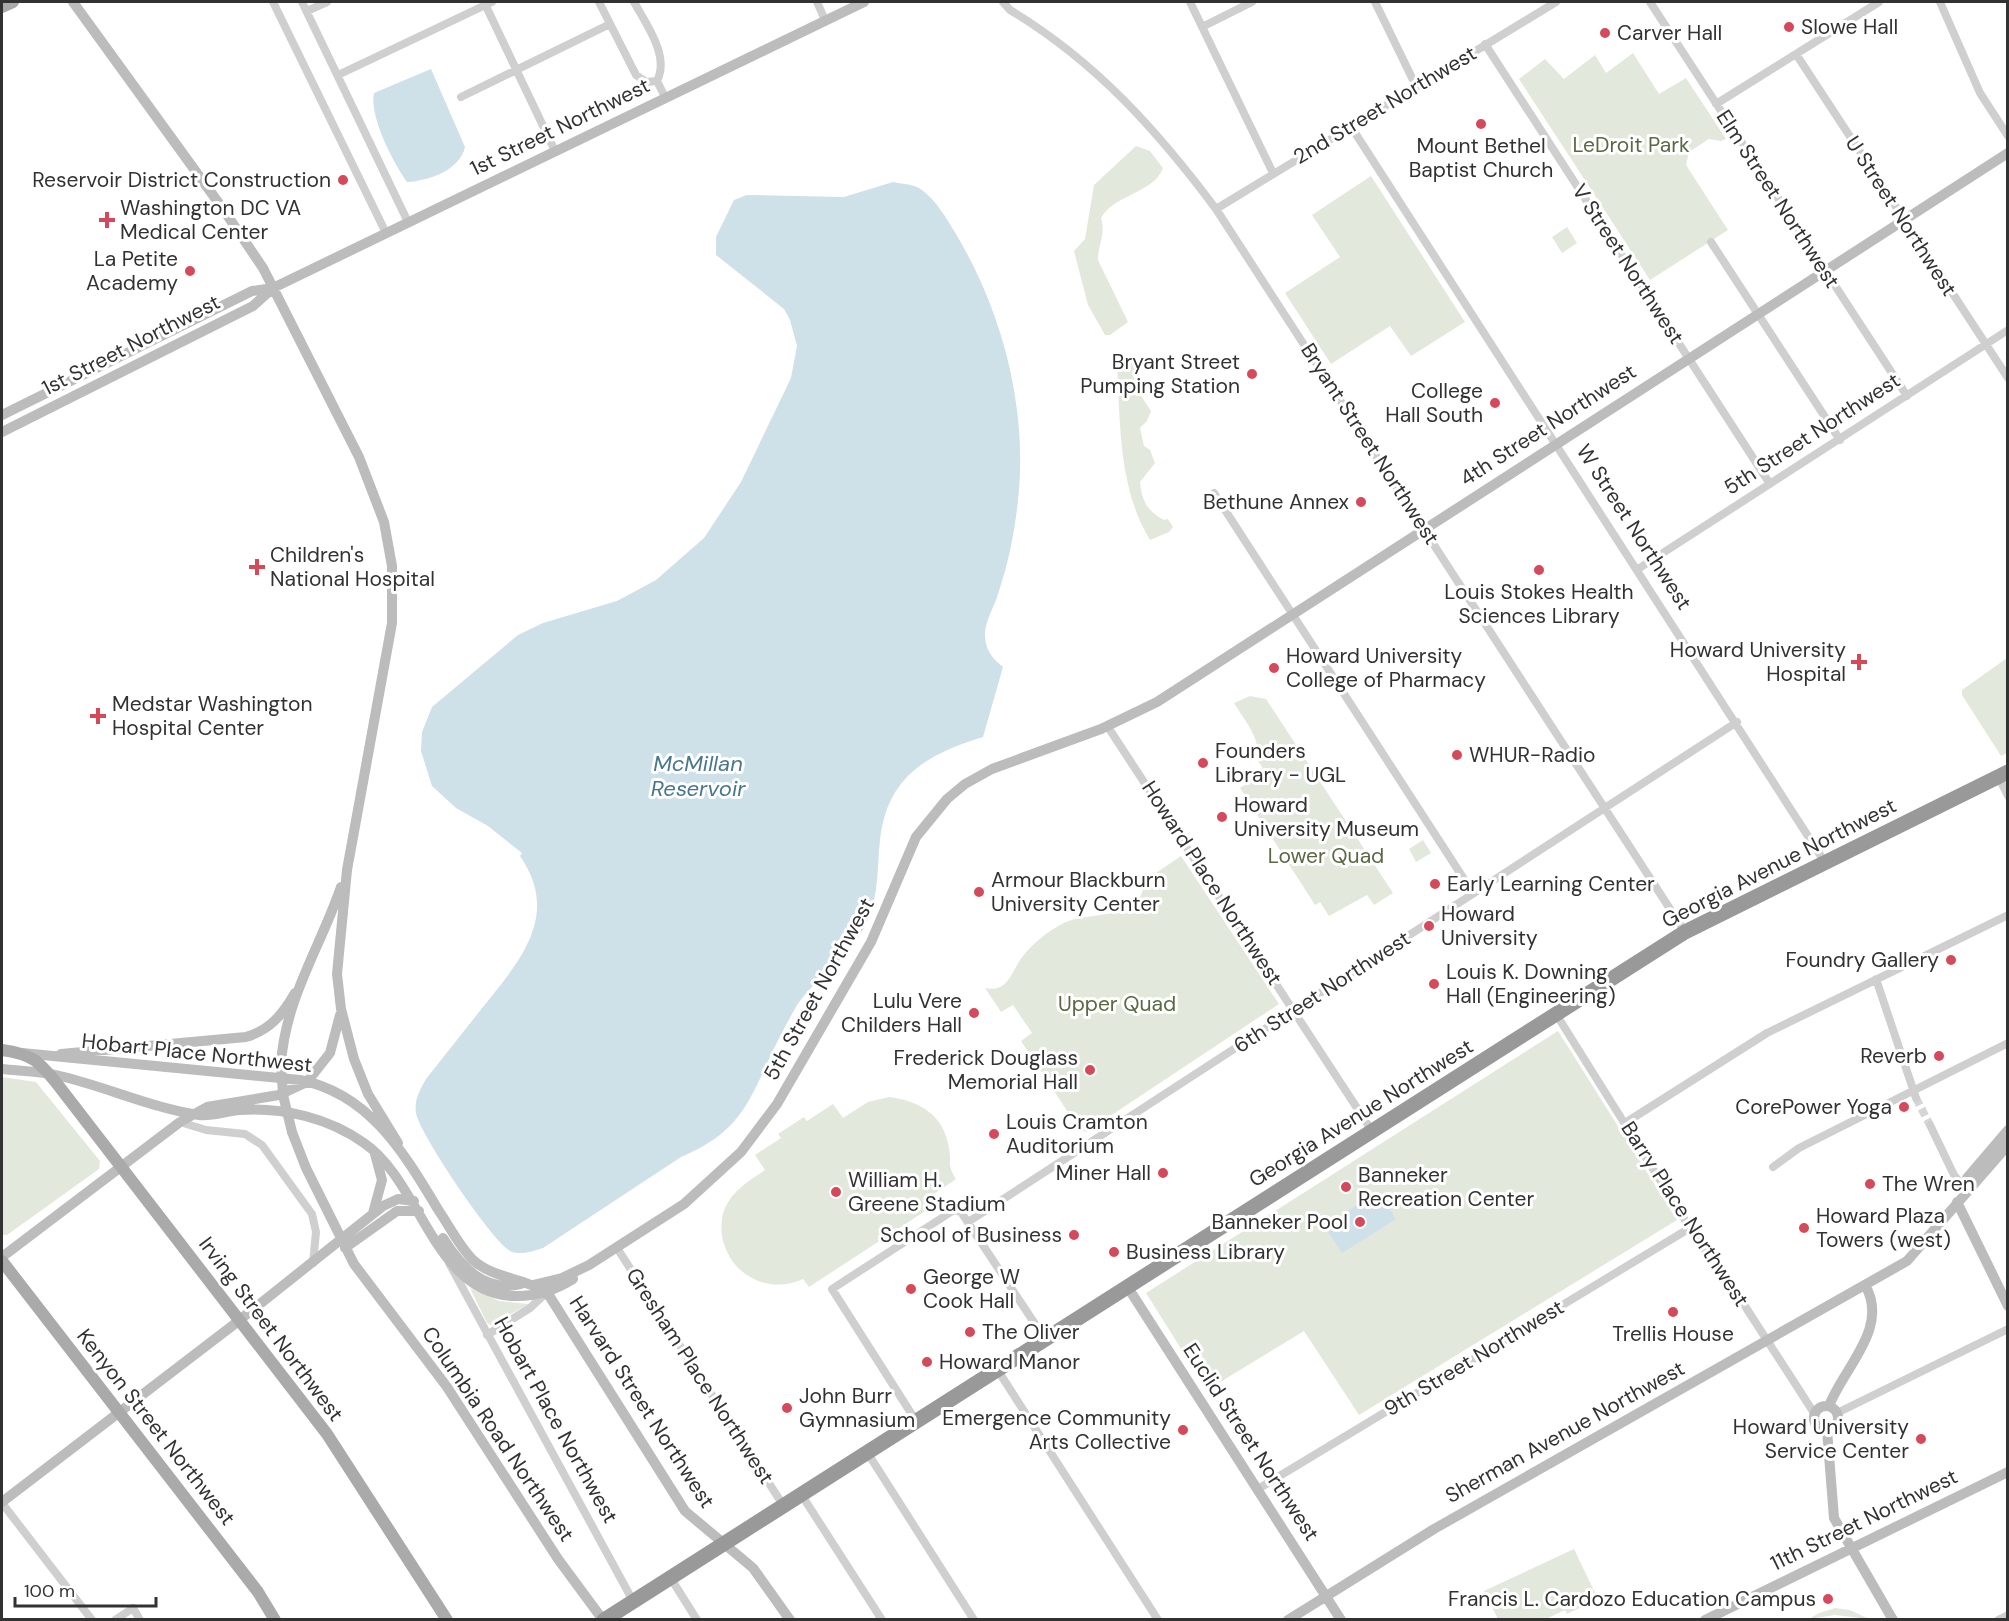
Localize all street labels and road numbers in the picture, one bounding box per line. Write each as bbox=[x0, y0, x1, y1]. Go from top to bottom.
street label: 2nd Street Northwest bbox=[1288, 39, 1482, 171]
street label: 1st Street Northwest bbox=[466, 71, 654, 183]
street label: Elm Street Northwest bbox=[1710, 105, 1846, 293]
street label: U Street Northwest bbox=[1839, 131, 1963, 301]
street label: V Street Northwest bbox=[1566, 179, 1690, 349]
street label: 1st Street Northwest bbox=[37, 288, 225, 402]
street label: Bryant Street Northwest bbox=[1294, 338, 1446, 550]
street label: 4th Street Northwest bbox=[1455, 358, 1641, 492]
street label: 5th Street Northwest bbox=[1719, 367, 1905, 501]
street label: W Street Northwest bbox=[1570, 439, 1698, 615]
street label: Howard Place Northwest bbox=[1135, 775, 1289, 991]
street label: Georgia Avenue Northwest bbox=[1657, 792, 1901, 934]
street label: 5th Street Northwest bbox=[757, 893, 881, 1085]
street label: 6th Street Northwest bbox=[1228, 924, 1416, 1060]
street label: Hobart Place Northwest bbox=[80, 1027, 314, 1079]
street label: Georgia Avenue Northwest bbox=[1244, 1032, 1478, 1194]
street label: Barry Place Northwest bbox=[1615, 1116, 1755, 1312]
street label: Irving Street Northwest bbox=[192, 1231, 350, 1427]
street label: Gresham Place Northwest bbox=[620, 1263, 780, 1489]
street label: Harvard Street Northwest bbox=[563, 1291, 721, 1513]
street label: 9th Street Northwest bbox=[1379, 1293, 1569, 1423]
street label: Hobart Place Northwest bbox=[488, 1312, 624, 1528]
street label: Columbia Road Northwest bbox=[416, 1321, 580, 1547]
street label: Kenyon Street Northwest bbox=[70, 1323, 242, 1531]
street label: Euclid Street Northwest bbox=[1177, 1338, 1325, 1546]
street label: Sherman Avenue Northwest bbox=[1440, 1354, 1690, 1510]
street label: 11th Street Northwest bbox=[1766, 1462, 1962, 1578]

